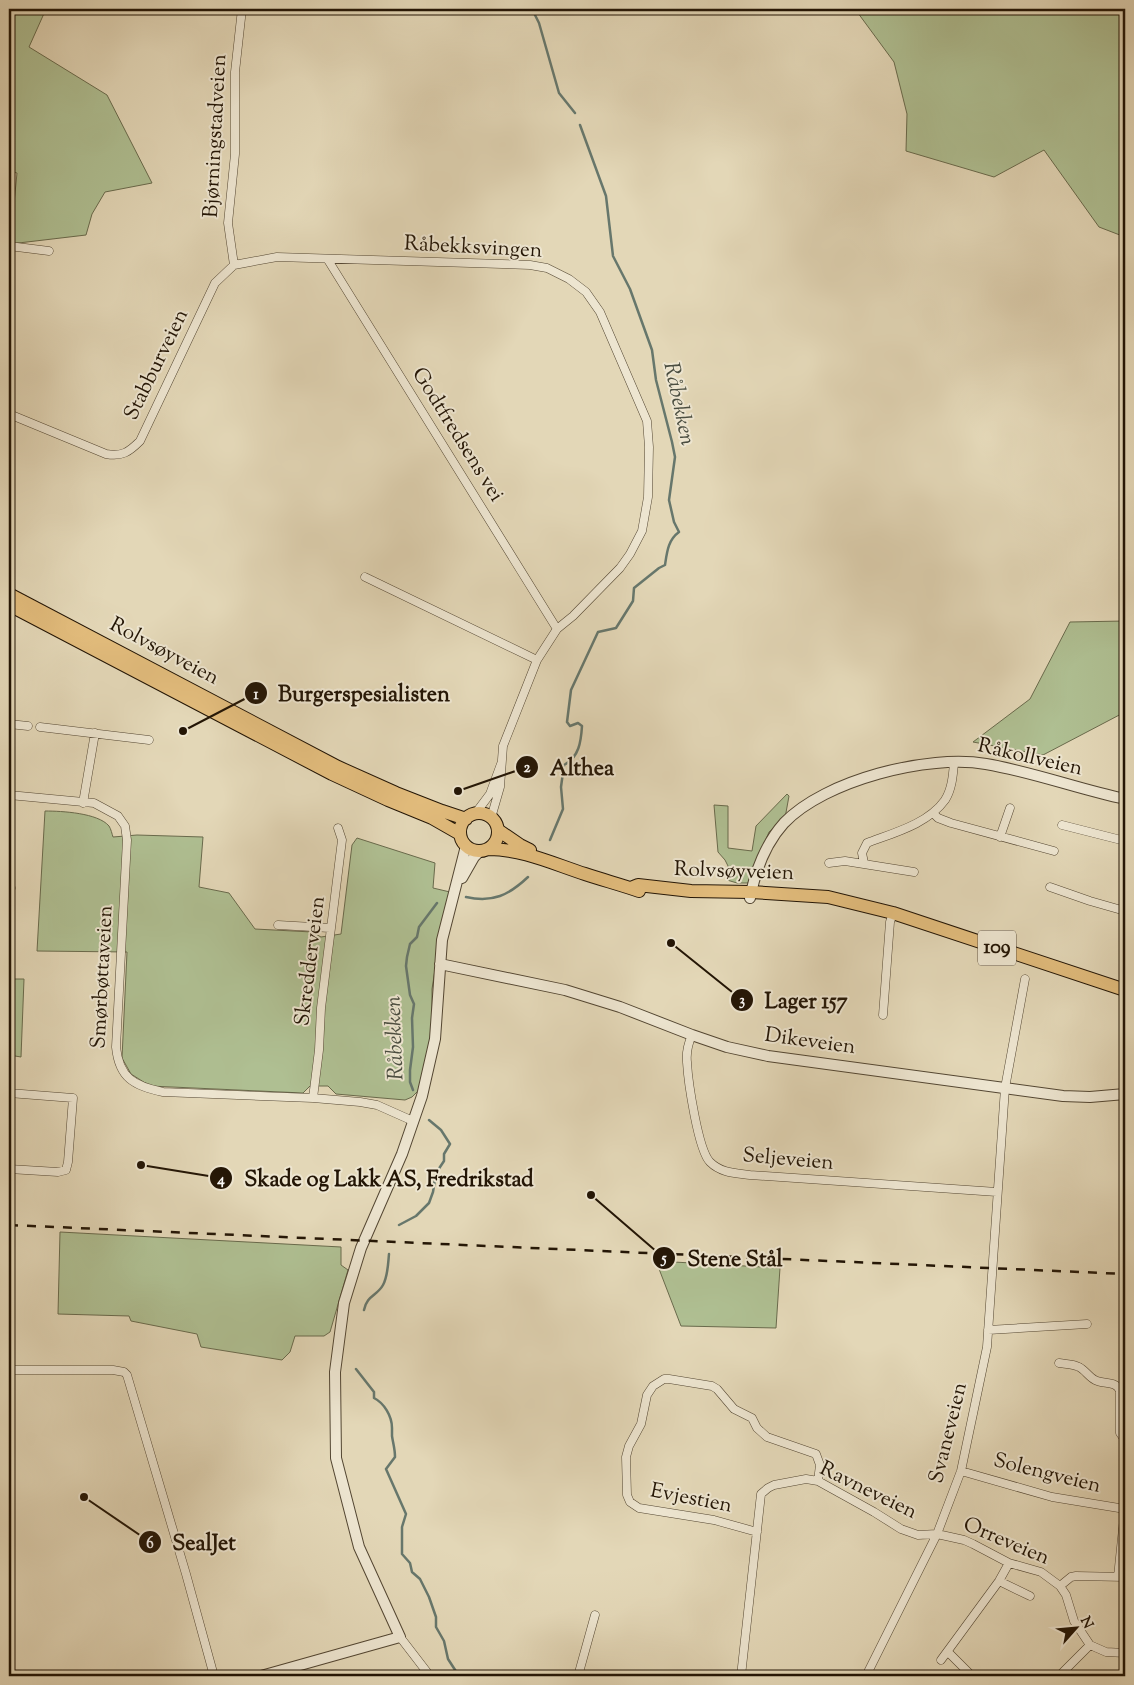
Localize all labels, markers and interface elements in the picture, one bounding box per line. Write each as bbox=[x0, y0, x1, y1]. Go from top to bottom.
street label: Bjørningstadveien bbox=[197, 53, 235, 219]
street label: Råbekksvingen bbox=[403, 229, 543, 267]
street label: Stabburveien bbox=[117, 304, 197, 426]
water label: Råbekken bbox=[654, 359, 703, 449]
street label: Godtfredsens vei bbox=[404, 362, 510, 508]
street label: Rolvsøyveien bbox=[104, 611, 224, 693]
callout: Burgerspesialisten bbox=[243, 675, 460, 712]
text: Burgerspesialisten bbox=[278, 680, 450, 712]
text: 1 bbox=[253, 685, 259, 706]
street label: Råkollveien bbox=[975, 731, 1085, 785]
callout: Althea bbox=[514, 749, 624, 786]
text: Althea bbox=[550, 754, 615, 786]
text: 2 bbox=[523, 758, 531, 779]
street label: Rolvsøyveien bbox=[673, 855, 795, 889]
street label: Skredderveien bbox=[288, 894, 334, 1028]
street label: Smørbøttaveien bbox=[84, 904, 122, 1050]
road number: 109 bbox=[978, 930, 1016, 966]
callout: Lager 157 bbox=[730, 982, 858, 1019]
text: Lager 157 bbox=[765, 987, 848, 1019]
text: 3 bbox=[739, 991, 745, 1012]
water label: Råbekken bbox=[379, 995, 413, 1081]
street label: Dikeveien bbox=[763, 1021, 857, 1063]
street label: Seljeveien bbox=[741, 1141, 835, 1179]
callout: Skade og Lakk AS, Fredrikstad bbox=[209, 1160, 543, 1197]
text: Skade og Lakk AS, Fredrikstad bbox=[244, 1165, 534, 1197]
text: 4 bbox=[216, 1170, 225, 1191]
callout: Stene Stål bbox=[652, 1240, 793, 1277]
text: Stene Stål bbox=[687, 1245, 784, 1277]
text: 5 bbox=[660, 1249, 667, 1270]
street label: Svaneveien bbox=[922, 1379, 976, 1487]
street label: Solengveien bbox=[990, 1446, 1104, 1502]
street label: Ravneveien bbox=[814, 1454, 922, 1528]
street label: Evjestien bbox=[647, 1476, 735, 1522]
street label: Orreveien bbox=[958, 1510, 1054, 1574]
callout: SealJet bbox=[137, 1524, 246, 1561]
text: SealJet bbox=[172, 1529, 236, 1561]
text: 6 bbox=[146, 1534, 154, 1555]
north arrow bbox=[1052, 1602, 1102, 1652]
text: N bbox=[1074, 1613, 1097, 1633]

